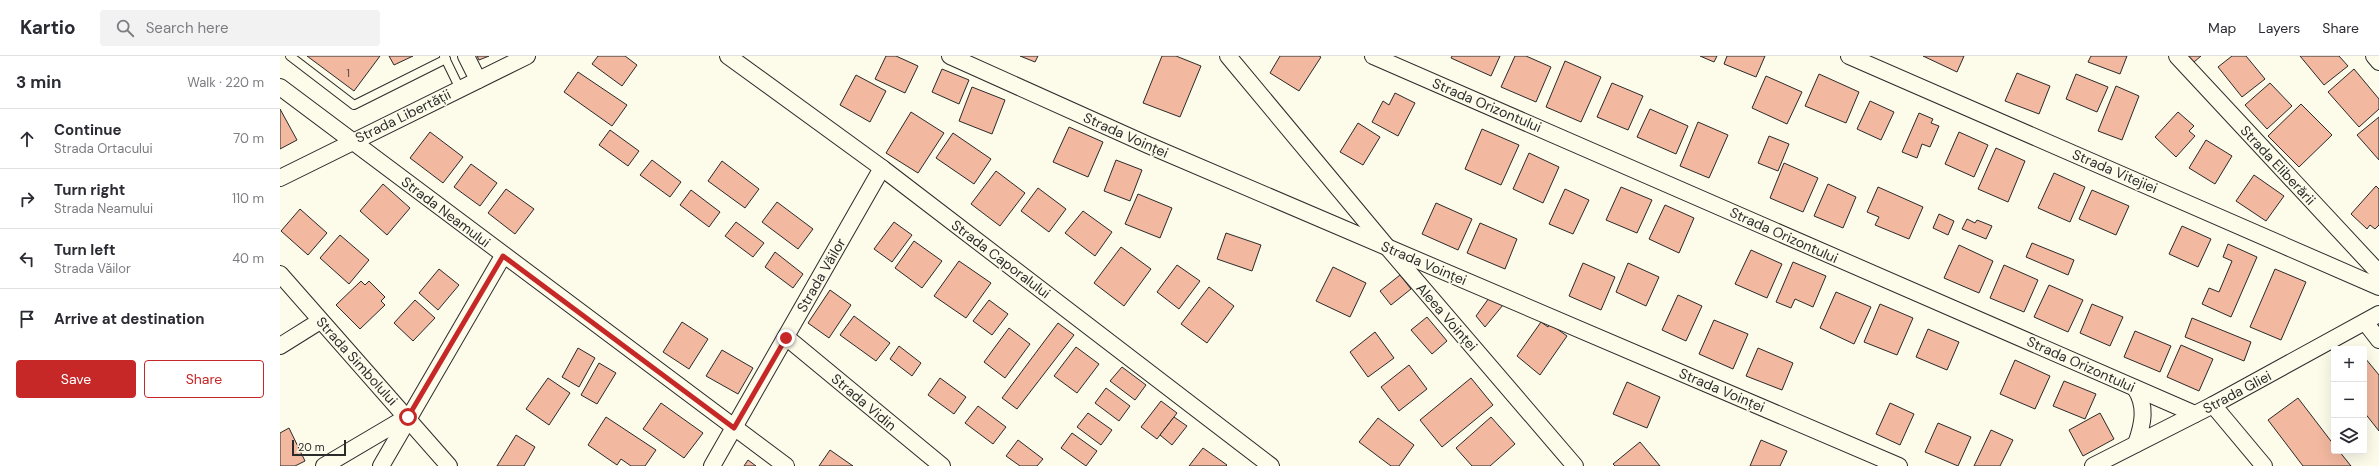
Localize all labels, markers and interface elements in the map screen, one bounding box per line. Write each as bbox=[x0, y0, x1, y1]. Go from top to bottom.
search box bbox=[100, 10, 380, 46]
text: Kartio bbox=[20, 15, 76, 40]
icon: search bbox=[114, 17, 136, 39]
text: Search here bbox=[146, 18, 228, 38]
text: Map bbox=[2208, 19, 2236, 37]
text: Layers bbox=[2258, 19, 2300, 37]
text: Share bbox=[2322, 19, 2359, 37]
house number: 1 bbox=[346, 65, 350, 81]
text: 3 min bbox=[16, 71, 61, 93]
text: Walk · 220 m bbox=[187, 74, 264, 91]
street label: Strada Orizontului bbox=[1430, 74, 1544, 136]
street label: Strada Libertății bbox=[352, 85, 454, 147]
street label: Strada Voinței bbox=[1081, 108, 1171, 162]
text: Continue bbox=[54, 120, 122, 140]
street label: Strada Eliberării bbox=[2237, 121, 2319, 209]
icon: ahead bbox=[16, 128, 38, 150]
text: 70 m bbox=[233, 130, 264, 147]
text: Strada Ortacului bbox=[54, 140, 153, 157]
street label: Strada Vitejiei bbox=[2070, 145, 2160, 197]
street label: Strada Neamului bbox=[398, 173, 494, 251]
text: Turn right bbox=[54, 180, 125, 200]
icon: right bbox=[16, 188, 38, 210]
text: 110 m bbox=[232, 190, 264, 207]
text: Strada Neamului bbox=[54, 200, 153, 217]
street label: Strada Orizontului bbox=[1727, 203, 1841, 267]
street label: Strada Caporalului bbox=[948, 216, 1054, 302]
street label: Strada Văilor bbox=[793, 235, 849, 315]
street label: Strada Voinței bbox=[1378, 237, 1470, 289]
text: Turn left bbox=[54, 240, 115, 260]
icon: left bbox=[16, 248, 38, 270]
text: 40 m bbox=[232, 250, 264, 267]
text: Strada Văilor bbox=[54, 260, 131, 277]
street label: Aleea Voinței bbox=[1413, 279, 1481, 355]
icon: arrive bbox=[16, 308, 38, 330]
text: Arrive at destination bbox=[54, 309, 205, 329]
street label: Strada Simbolului bbox=[312, 313, 402, 409]
route end bbox=[777, 329, 795, 347]
street label: Strada Orizontului bbox=[2024, 332, 2138, 396]
map controls bbox=[2331, 346, 2367, 454]
button: + bbox=[2331, 346, 2367, 382]
button: Save bbox=[16, 360, 136, 398]
button: Share bbox=[144, 360, 264, 398]
street label: Strada Voinței bbox=[1676, 364, 1768, 416]
street label: Strada Gliei bbox=[2200, 366, 2274, 418]
street label: Strada Vidin bbox=[828, 370, 900, 434]
button: − bbox=[2331, 382, 2367, 418]
route start bbox=[399, 408, 417, 426]
button: layers bbox=[2331, 418, 2367, 454]
scale bar bbox=[292, 438, 346, 457]
text: 20 m bbox=[298, 440, 324, 454]

